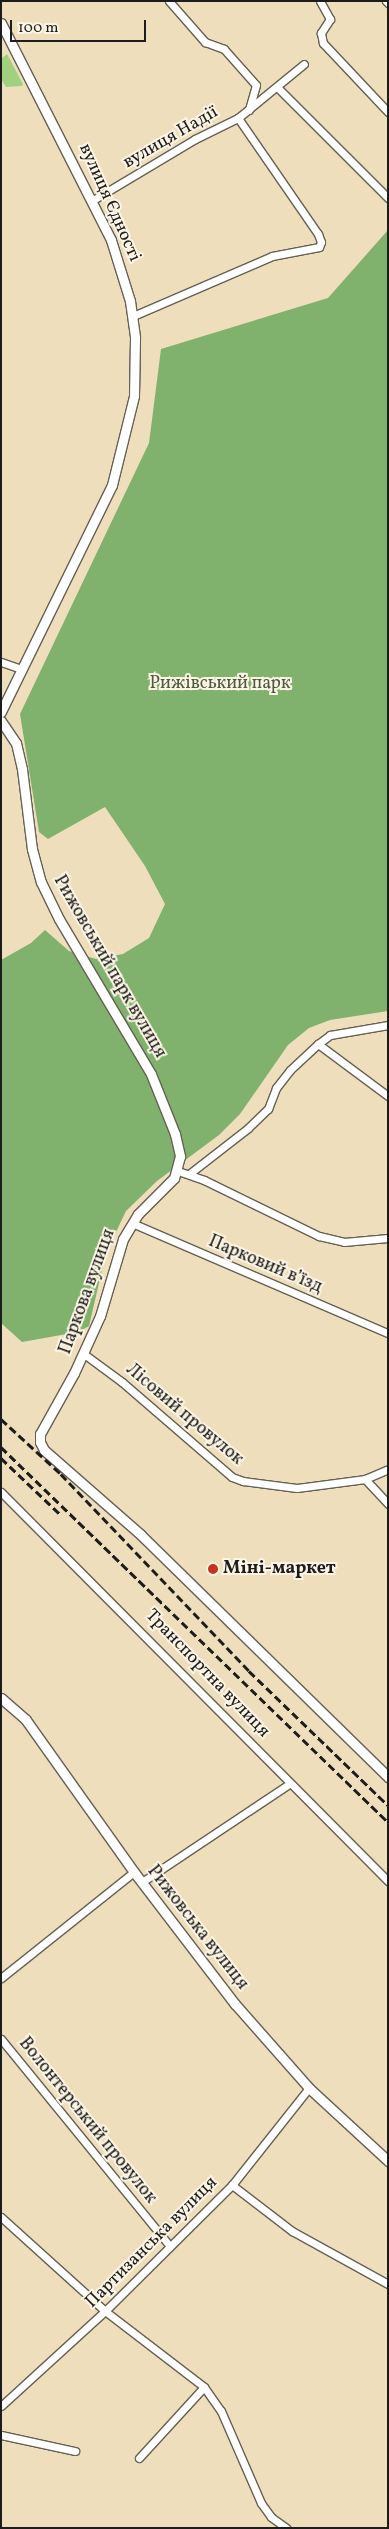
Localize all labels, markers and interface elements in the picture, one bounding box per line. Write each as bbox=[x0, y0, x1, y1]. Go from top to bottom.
scale bar bbox=[12, 10, 149, 42]
text: 100 m bbox=[18, 18, 58, 39]
street label: вулиця Надії bbox=[120, 102, 222, 174]
street label: вулиця Єдності bbox=[73, 141, 145, 265]
park label: Рижівський парк bbox=[150, 673, 290, 695]
street label: Рижовський парк вулиця bbox=[48, 872, 170, 1062]
street label: Паркова вулиця bbox=[55, 1226, 121, 1358]
street label: Парковий в’їзд bbox=[205, 1231, 325, 1299]
street label: Лісовий провулок bbox=[121, 1360, 247, 1470]
place label: Міні-маркет bbox=[223, 1558, 336, 1580]
marker: Міні-маркет bbox=[207, 1563, 219, 1575]
street label: Транспортна вулиця bbox=[140, 1605, 274, 1743]
street label: Рижовська вулиця bbox=[142, 1861, 252, 1995]
street label: Волонтерський провулок bbox=[13, 2033, 161, 2209]
street label: Партизанська вулиця bbox=[82, 2173, 222, 2313]

